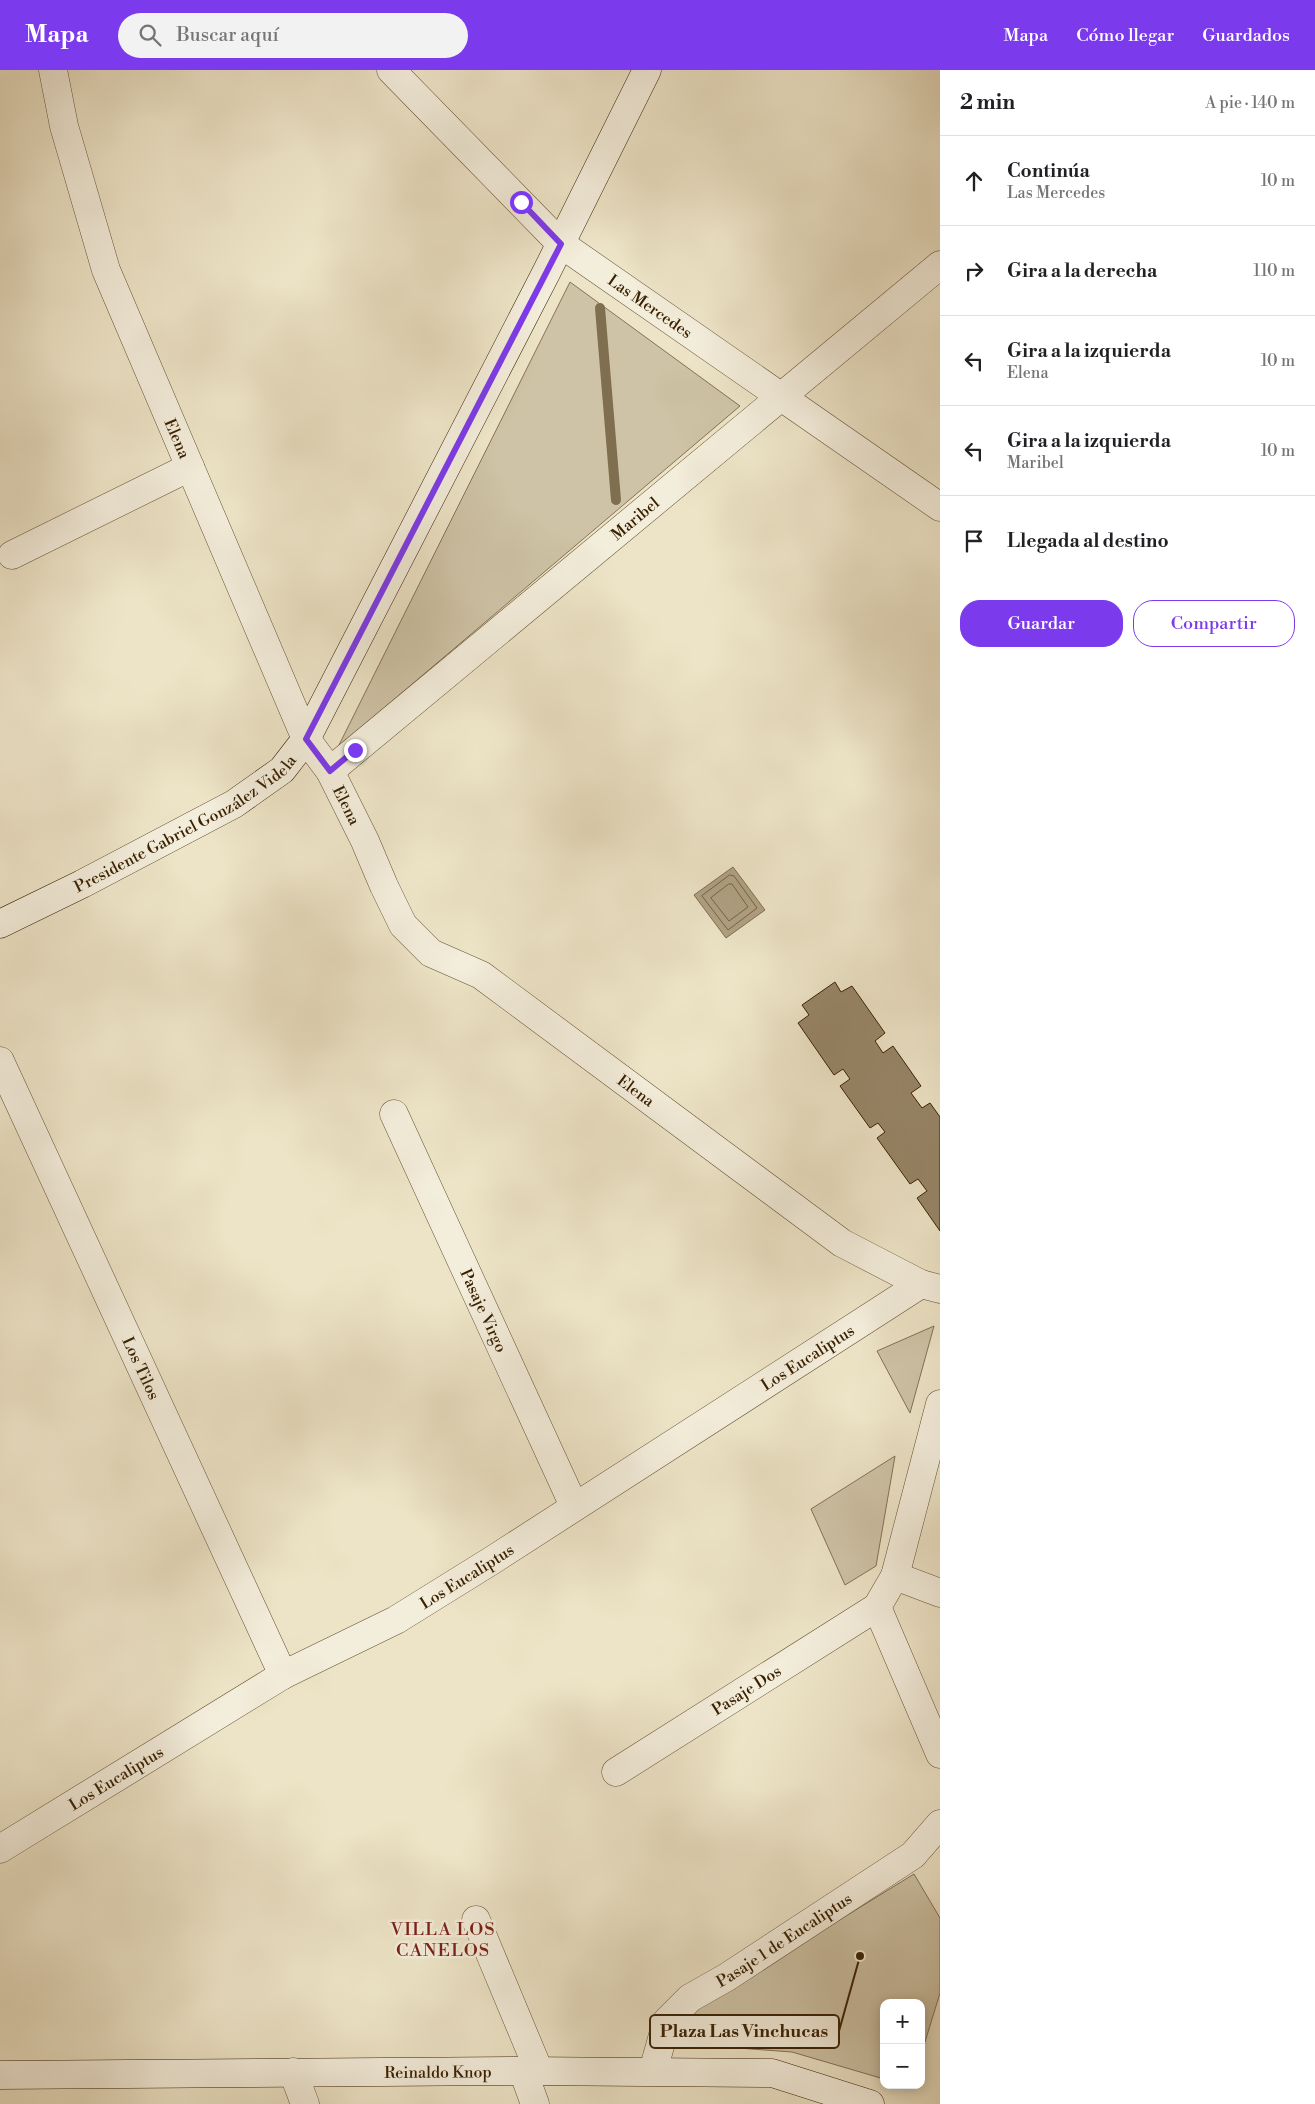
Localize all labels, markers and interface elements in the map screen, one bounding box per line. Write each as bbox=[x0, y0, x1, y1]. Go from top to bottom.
search box bbox=[118, 13, 468, 58]
text: Mapa bbox=[25, 20, 88, 50]
icon: search bbox=[136, 21, 164, 49]
text: Buscar aquí bbox=[176, 23, 279, 47]
text: Mapa bbox=[1004, 24, 1048, 47]
text: Cómo llegar bbox=[1076, 24, 1174, 47]
text: Guardados bbox=[1202, 24, 1290, 47]
text: 2 min bbox=[960, 90, 1015, 116]
text: A pie · 140 m bbox=[1205, 93, 1295, 113]
text: Continúa bbox=[1007, 159, 1090, 183]
icon: ahead bbox=[960, 167, 988, 195]
text: 10 m bbox=[1261, 171, 1295, 191]
text: Las Mercedes bbox=[1007, 183, 1105, 203]
route start bbox=[510, 191, 533, 214]
icon: right bbox=[960, 257, 988, 285]
text: Gira a la derecha bbox=[1007, 259, 1157, 283]
text: 110 m bbox=[1253, 261, 1295, 281]
street label: Las Mercedes bbox=[604, 271, 696, 343]
text: Gira a la izquierda bbox=[1007, 339, 1171, 363]
icon: left bbox=[960, 347, 988, 375]
text: 10 m bbox=[1261, 351, 1295, 371]
text: Elena bbox=[1007, 363, 1049, 383]
street label: Elena bbox=[159, 416, 195, 463]
text: Gira a la izquierda bbox=[1007, 429, 1171, 453]
icon: left bbox=[960, 437, 988, 465]
text: 10 m bbox=[1261, 441, 1295, 461]
text: Maribel bbox=[1007, 453, 1064, 473]
street label: Maribel bbox=[607, 493, 664, 545]
icon: arrive bbox=[960, 527, 988, 555]
text: Llegada al destino bbox=[1007, 529, 1169, 553]
button: Guardar bbox=[960, 600, 1123, 647]
button: Compartir bbox=[1133, 600, 1295, 647]
route end bbox=[344, 739, 367, 762]
street label: Presidente Gabriel González Videla bbox=[71, 750, 302, 897]
street label: Elena bbox=[328, 782, 365, 829]
street label: Elena bbox=[613, 1071, 659, 1112]
street label: Pasaje Virgo bbox=[455, 1266, 511, 1356]
street label: Los Eucaliptus bbox=[757, 1321, 858, 1396]
street label: Los Tilos bbox=[117, 1334, 164, 1403]
street label: Los Eucaliptus bbox=[416, 1540, 518, 1614]
street label: Pasaje Dos bbox=[708, 1661, 785, 1720]
street label: Los Eucaliptus bbox=[65, 1742, 167, 1815]
street label: Pasaje 1 de Eucaliptus bbox=[713, 1889, 856, 1992]
district label: VILLA LOS CANELOS bbox=[389, 1918, 496, 1962]
map controls bbox=[880, 1999, 925, 2089]
button: + bbox=[880, 1999, 925, 2044]
callout: Plaza Las Vinchucas bbox=[650, 2015, 839, 2048]
text: Plaza Las Vinchucas bbox=[660, 2020, 828, 2043]
button: − bbox=[880, 2044, 925, 2089]
street label: Reinaldo Knop bbox=[384, 2062, 492, 2083]

